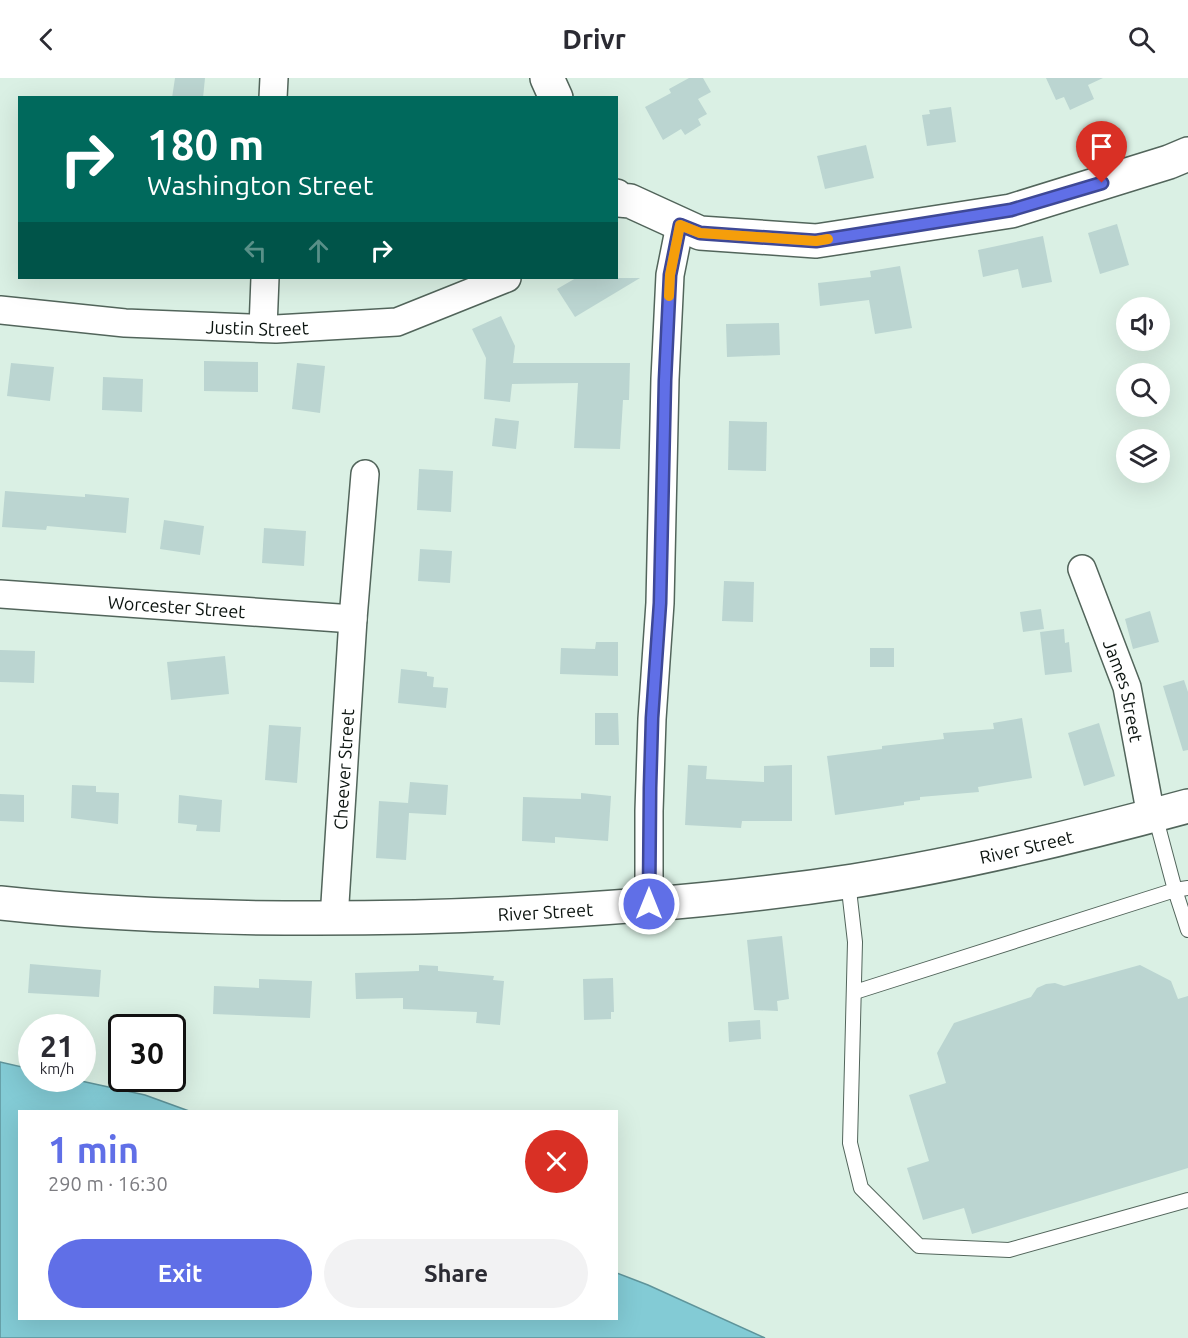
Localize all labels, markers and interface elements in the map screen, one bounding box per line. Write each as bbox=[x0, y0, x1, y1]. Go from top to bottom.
icon: back bbox=[30, 23, 63, 56]
icon: search bbox=[1125, 23, 1158, 56]
text: Drivr bbox=[562, 24, 626, 54]
icon: right bbox=[48, 120, 126, 198]
text: 180 m bbox=[147, 121, 264, 168]
pin bbox=[1076, 121, 1127, 183]
icon: arrive bbox=[1085, 130, 1118, 163]
text: Washington Street bbox=[147, 170, 373, 200]
icon: left bbox=[239, 234, 272, 267]
icon: ahead bbox=[302, 234, 335, 267]
icon: right bbox=[365, 234, 398, 267]
map controls bbox=[1116, 297, 1170, 483]
button: sound bbox=[1116, 297, 1170, 351]
street label: Justin Street bbox=[205, 316, 309, 339]
button: search bbox=[1116, 363, 1170, 417]
button: layers bbox=[1116, 429, 1170, 483]
street label: Worcester Street bbox=[107, 592, 246, 621]
street label: James Street bbox=[1100, 637, 1147, 744]
street label: Cheever Street bbox=[330, 708, 357, 830]
street label: River Street bbox=[978, 826, 1075, 867]
position arrow bbox=[617, 872, 681, 936]
street label: River Street bbox=[497, 899, 594, 924]
speed limit sign: 30 bbox=[108, 1014, 186, 1092]
text: 21 bbox=[40, 1029, 74, 1063]
text: km/h bbox=[40, 1060, 74, 1077]
text: 1 min bbox=[48, 1129, 139, 1170]
button: close bbox=[525, 1130, 588, 1193]
text: 290 m · 16:30 bbox=[48, 1172, 168, 1195]
button: Exit bbox=[48, 1239, 312, 1308]
button: Share bbox=[324, 1239, 588, 1308]

